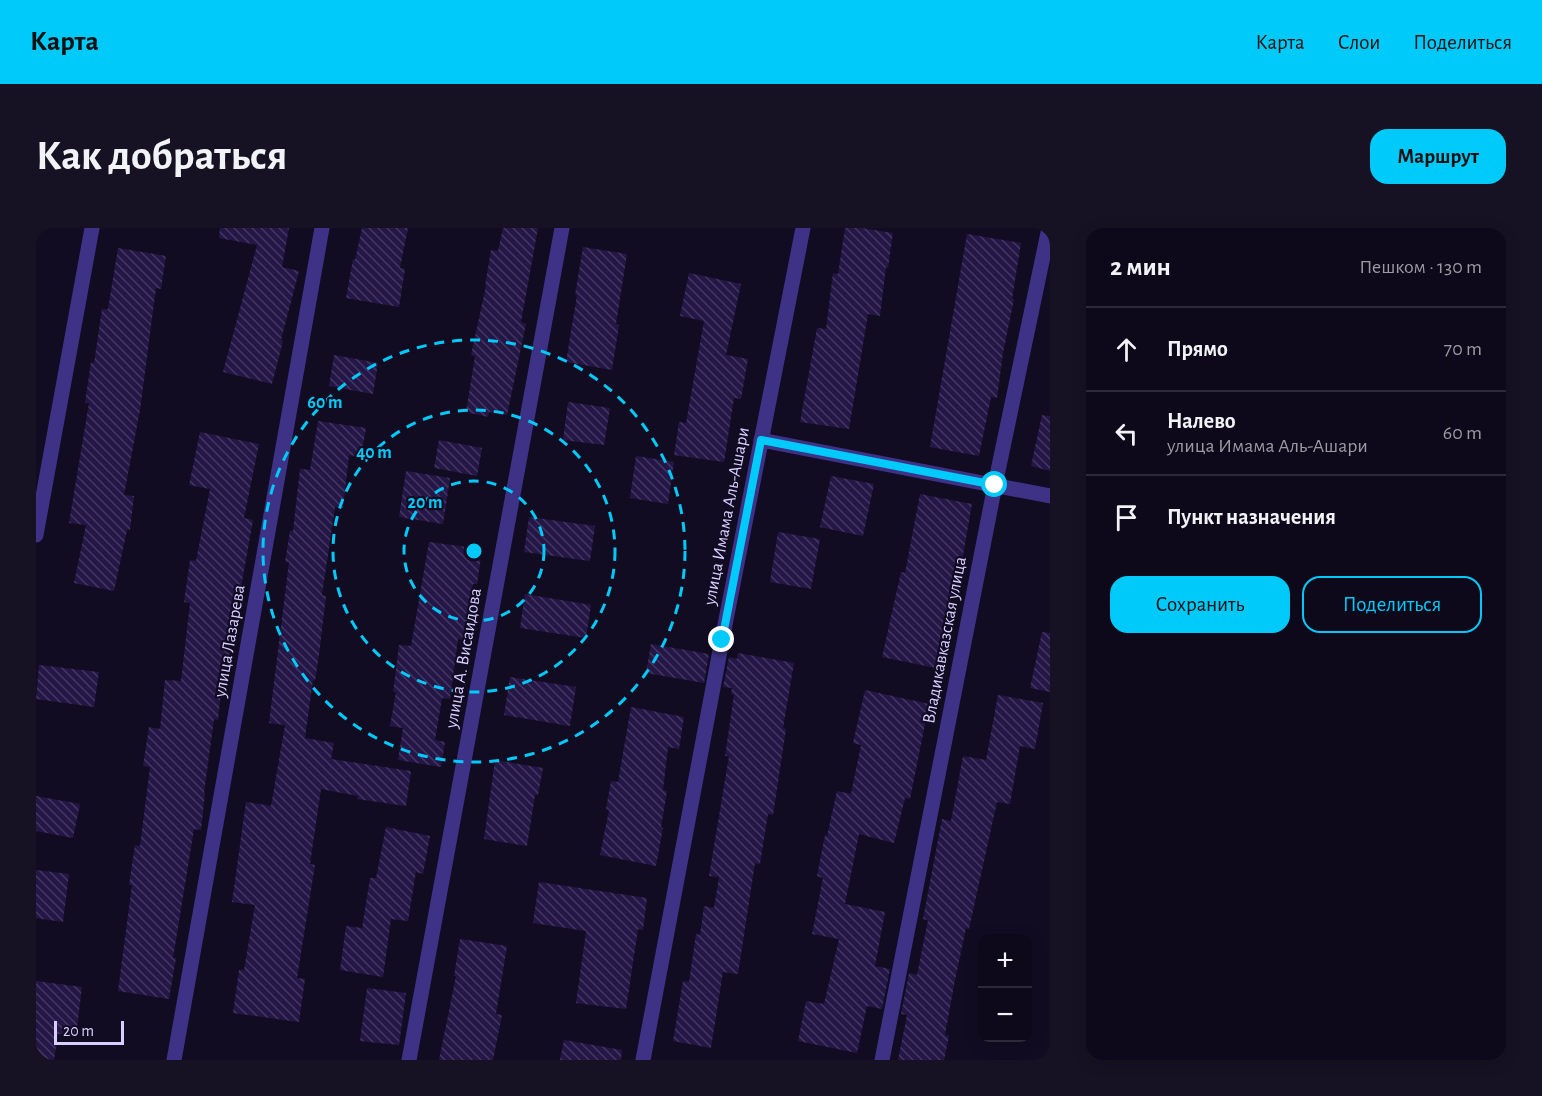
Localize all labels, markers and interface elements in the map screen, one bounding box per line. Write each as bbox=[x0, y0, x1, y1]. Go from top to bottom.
text: Карта bbox=[30, 28, 99, 56]
text: Карта bbox=[1255, 32, 1305, 53]
text: Слои bbox=[1338, 32, 1380, 53]
text: Поделиться bbox=[1413, 32, 1512, 53]
button: Маршрут bbox=[1370, 129, 1506, 184]
text: Как добраться bbox=[36, 135, 287, 177]
text: 2 мин bbox=[1110, 254, 1171, 280]
text: Пешком · 130 m bbox=[1359, 257, 1482, 277]
icon: ahead bbox=[1110, 333, 1143, 366]
text: Прямо bbox=[1167, 338, 1228, 360]
text: 70 m bbox=[1444, 339, 1482, 359]
text: 60 m bbox=[307, 394, 343, 412]
text: Налево bbox=[1167, 410, 1236, 432]
icon: left bbox=[1110, 417, 1143, 450]
text: 60 m bbox=[1443, 423, 1482, 443]
street label: улица Имама Аль-Ашари bbox=[701, 426, 753, 608]
text: улица Имама Аль-Ашари bbox=[1167, 436, 1368, 456]
text: 40 m bbox=[356, 444, 392, 462]
route start bbox=[981, 471, 1007, 497]
text: 20 m bbox=[407, 494, 443, 512]
icon: arrive bbox=[1110, 501, 1143, 534]
text: Пункт назначения bbox=[1167, 506, 1336, 528]
centre of rings bbox=[464, 541, 484, 561]
street label: Владикавказская улица bbox=[920, 555, 970, 725]
button: Сохранить bbox=[1110, 576, 1290, 633]
button: Поделиться bbox=[1302, 576, 1482, 633]
street label: улица Лазарева bbox=[211, 584, 249, 700]
street label: улица А. Висаидова bbox=[443, 587, 485, 731]
route end bbox=[708, 626, 734, 652]
map controls bbox=[978, 934, 1032, 1042]
button: + bbox=[978, 934, 1032, 988]
button: − bbox=[978, 988, 1032, 1042]
scale bar bbox=[54, 1018, 124, 1046]
text: 20 m bbox=[63, 1023, 94, 1039]

